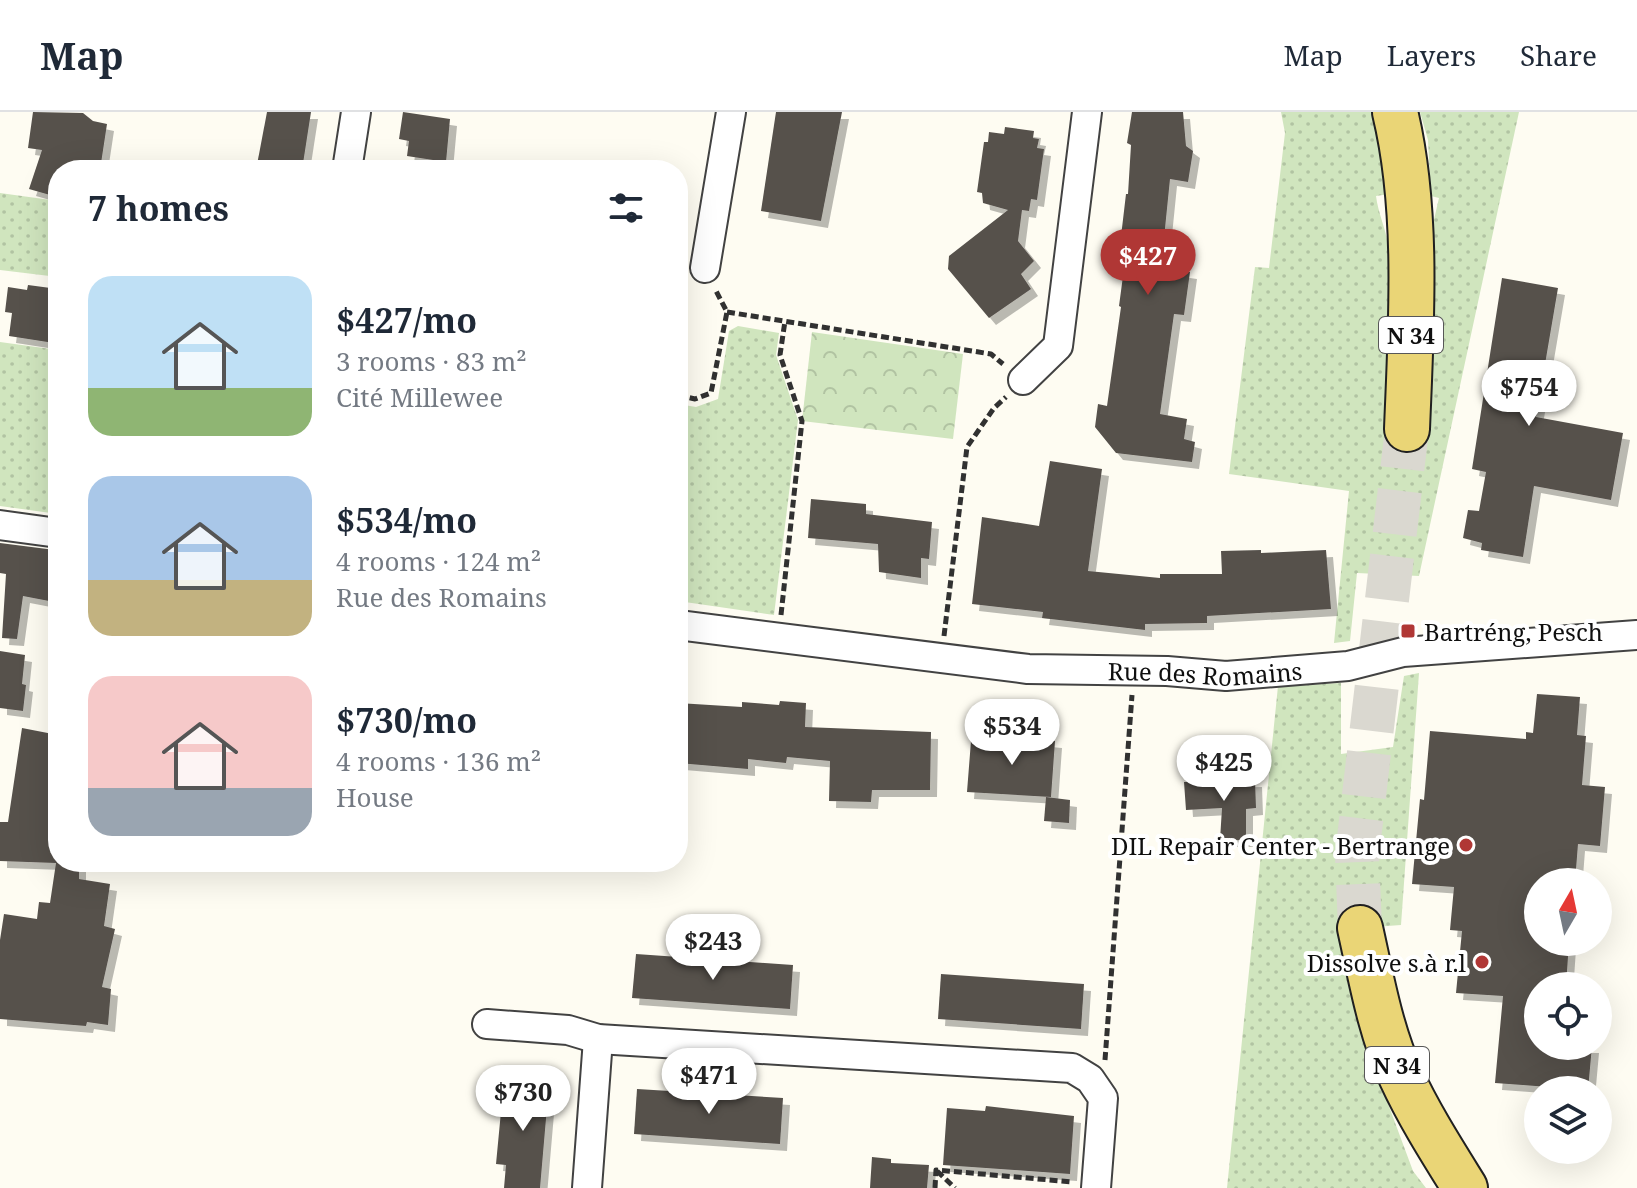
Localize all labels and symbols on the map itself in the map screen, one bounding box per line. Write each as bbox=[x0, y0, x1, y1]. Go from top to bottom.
pin: $427 bbox=[1101, 229, 1195, 297]
road number: N 34 bbox=[1379, 317, 1443, 353]
pin: $754 bbox=[1482, 360, 1576, 428]
place label: Bartréng, Pesch bbox=[1424, 615, 1603, 648]
marker: Bartréng, Pesch bbox=[1399, 622, 1417, 640]
street label: Rue des Romains bbox=[1108, 653, 1303, 693]
pin: $534 bbox=[965, 699, 1059, 767]
pin: $425 bbox=[1177, 735, 1271, 803]
place label: DIL Repair Center - Bertrange bbox=[1111, 829, 1450, 862]
marker: DIL Repair Center - Bertrange bbox=[1457, 836, 1475, 854]
north arrow bbox=[1524, 868, 1612, 956]
pin: $243 bbox=[666, 914, 760, 982]
place label: Dissolve s.à r.l bbox=[1307, 946, 1467, 979]
marker: Dissolve s.à r.l bbox=[1473, 953, 1491, 971]
road number: N 34 bbox=[1365, 1047, 1429, 1083]
pin: $471 bbox=[662, 1048, 756, 1116]
pin: $730 bbox=[476, 1065, 570, 1133]

